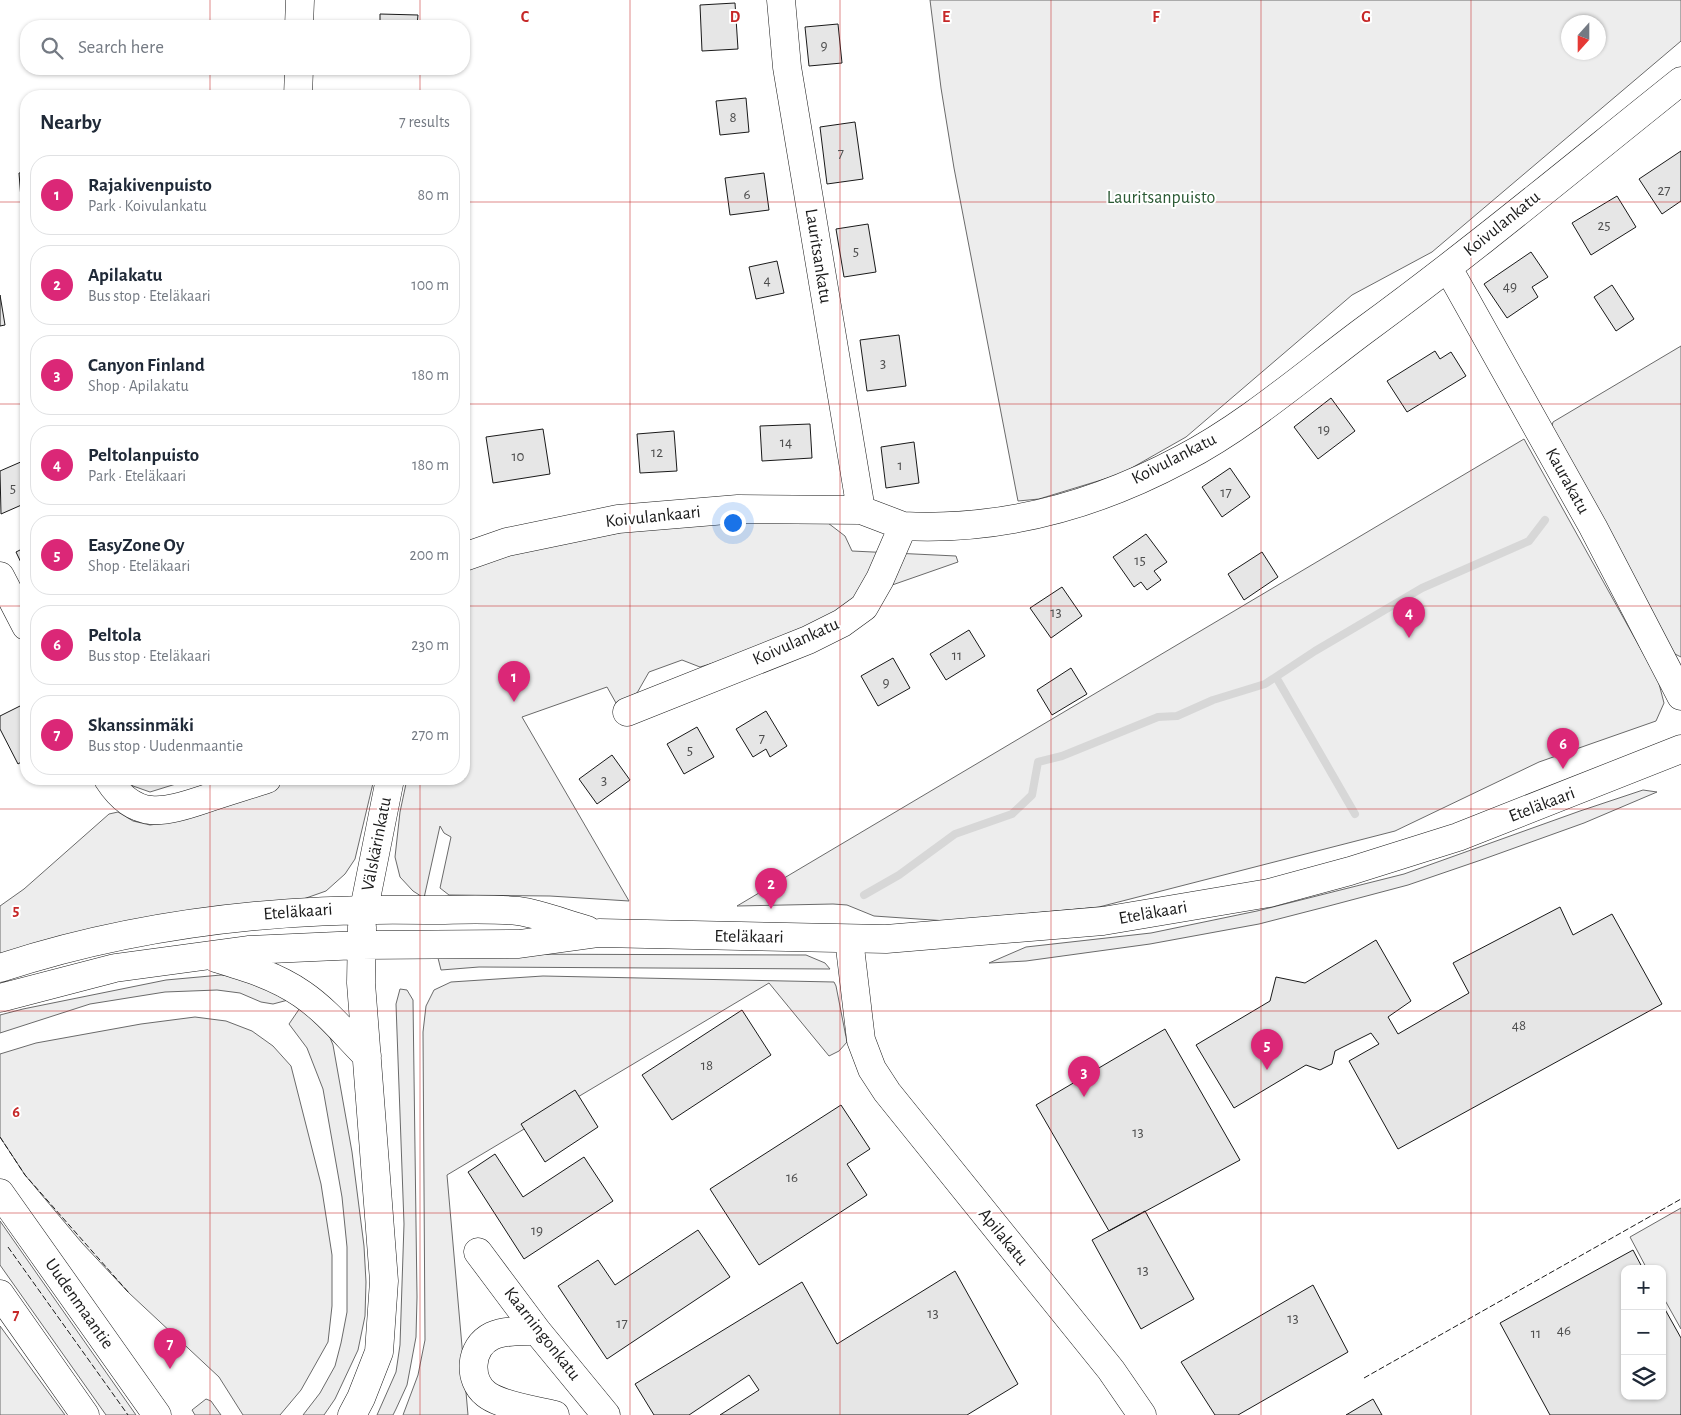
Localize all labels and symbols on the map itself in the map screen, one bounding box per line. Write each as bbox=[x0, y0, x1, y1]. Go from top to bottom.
text: C bbox=[521, 9, 530, 25]
text: D bbox=[730, 9, 741, 25]
text: E bbox=[942, 9, 950, 25]
text: F bbox=[1152, 9, 1160, 25]
text: G bbox=[1361, 9, 1371, 25]
north arrow bbox=[1561, 15, 1606, 60]
house number: 9 bbox=[820, 38, 828, 53]
house number: 8 bbox=[729, 110, 737, 125]
house number: 7 bbox=[838, 146, 844, 161]
house number: 27 bbox=[1657, 183, 1671, 198]
house number: 6 bbox=[743, 187, 751, 202]
street label: Koivulankatu bbox=[1460, 188, 1544, 260]
park label: Lauritsanpuisto bbox=[1107, 189, 1215, 207]
street label: Lauritsankatu bbox=[802, 207, 834, 305]
house number: 25 bbox=[1597, 218, 1611, 233]
house number: 5 bbox=[853, 244, 859, 259]
house number: 4 bbox=[763, 273, 771, 288]
house number: 49 bbox=[1503, 279, 1517, 294]
house number: 3 bbox=[880, 356, 886, 371]
house number: 19 bbox=[1318, 422, 1330, 437]
street label: Koivulankatu bbox=[1129, 430, 1219, 488]
house number: 14 bbox=[780, 435, 792, 450]
house number: 12 bbox=[651, 445, 663, 460]
street label: Kaurakatu bbox=[1542, 445, 1592, 517]
house number: 10 bbox=[511, 449, 525, 464]
house number: 1 bbox=[897, 458, 903, 473]
house number: 5 bbox=[10, 481, 16, 496]
house number: 17 bbox=[1220, 485, 1232, 500]
street label: Koivulankaari bbox=[604, 503, 702, 531]
your location bbox=[720, 510, 746, 536]
house number: 15 bbox=[1134, 553, 1146, 568]
pin: 4 bbox=[1393, 597, 1425, 638]
house number: 13 bbox=[1050, 605, 1062, 620]
street label: Koivulankatu bbox=[750, 615, 842, 669]
house number: 11 bbox=[952, 648, 962, 663]
pin: 1 bbox=[498, 661, 530, 702]
house number: 9 bbox=[882, 675, 890, 690]
pin: 6 bbox=[1547, 728, 1579, 769]
house number: 7 bbox=[759, 731, 765, 746]
house number: 5 bbox=[687, 743, 693, 758]
house number: 3 bbox=[601, 773, 607, 788]
street label: Eteläkaari bbox=[1506, 784, 1578, 826]
street label: Välskärinkatu bbox=[359, 796, 395, 892]
pin: 2 bbox=[755, 868, 787, 909]
street label: Eteläkaari bbox=[1117, 898, 1189, 928]
street label: Eteläkaari bbox=[263, 901, 333, 923]
text: 5 bbox=[13, 902, 20, 918]
street label: Eteläkaari bbox=[714, 927, 784, 947]
house number: 48 bbox=[1512, 1018, 1526, 1033]
pin: 5 bbox=[1251, 1029, 1283, 1070]
pin: 3 bbox=[1068, 1056, 1100, 1097]
house number: 18 bbox=[701, 1058, 713, 1073]
text: 6 bbox=[12, 1104, 20, 1120]
house number: 13 bbox=[1132, 1125, 1144, 1140]
house number: 16 bbox=[786, 1170, 798, 1185]
street label: Apilakatu bbox=[975, 1205, 1031, 1269]
house number: 19 bbox=[531, 1223, 543, 1238]
street label: Uudenmaantie bbox=[41, 1256, 117, 1352]
house number: 13 bbox=[1137, 1263, 1149, 1278]
street label: Kaarningonkatu bbox=[500, 1284, 584, 1384]
house number: 13 bbox=[927, 1306, 939, 1321]
text: 7 bbox=[13, 1307, 20, 1323]
house number: 13 bbox=[1287, 1311, 1299, 1326]
house number: 17 bbox=[616, 1316, 628, 1331]
house number: 46 bbox=[1557, 1323, 1571, 1338]
house number: 11 bbox=[1531, 1326, 1541, 1341]
pin: 7 bbox=[154, 1328, 186, 1369]

